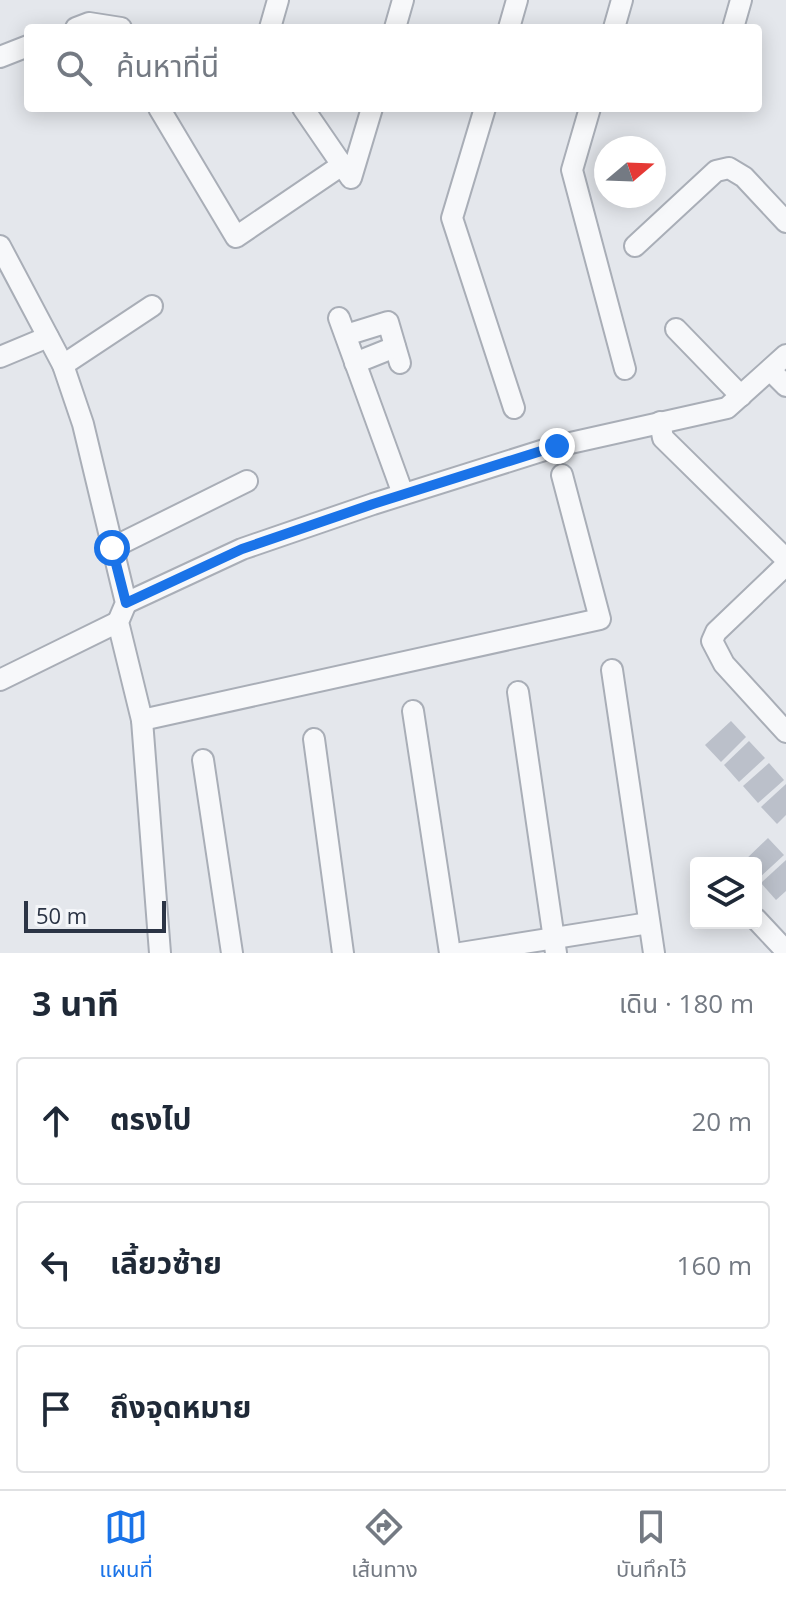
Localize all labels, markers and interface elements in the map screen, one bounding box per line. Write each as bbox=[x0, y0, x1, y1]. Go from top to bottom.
search box bbox=[24, 24, 762, 112]
text: ค้นหาที่นี่ bbox=[116, 45, 219, 86]
icon: search bbox=[52, 46, 96, 90]
north arrow bbox=[594, 136, 666, 208]
route end bbox=[539, 428, 575, 464]
route start bbox=[94, 530, 130, 566]
map controls bbox=[690, 857, 762, 929]
button: layers bbox=[690, 857, 762, 929]
scale bar bbox=[24, 897, 166, 933]
text: 50 m bbox=[36, 900, 87, 930]
text: 3 นาที bbox=[32, 980, 119, 1026]
text: เดิน · 180 m bbox=[619, 985, 754, 1021]
text: ตรงไป bbox=[110, 1098, 192, 1139]
icon: ahead bbox=[34, 1099, 78, 1143]
text: 20 m bbox=[691, 1103, 752, 1139]
text: เลี้ยวซ้าย bbox=[110, 1242, 222, 1283]
icon: left bbox=[34, 1243, 78, 1287]
text: 160 m bbox=[677, 1247, 752, 1283]
text: ถึงจุดหมาย bbox=[110, 1386, 251, 1427]
icon: arrive bbox=[34, 1387, 78, 1431]
tab: แผนที่ bbox=[99, 1505, 153, 1587]
tab: เส้นทาง bbox=[351, 1505, 418, 1587]
tab: บันทึกไว้ bbox=[616, 1505, 687, 1587]

